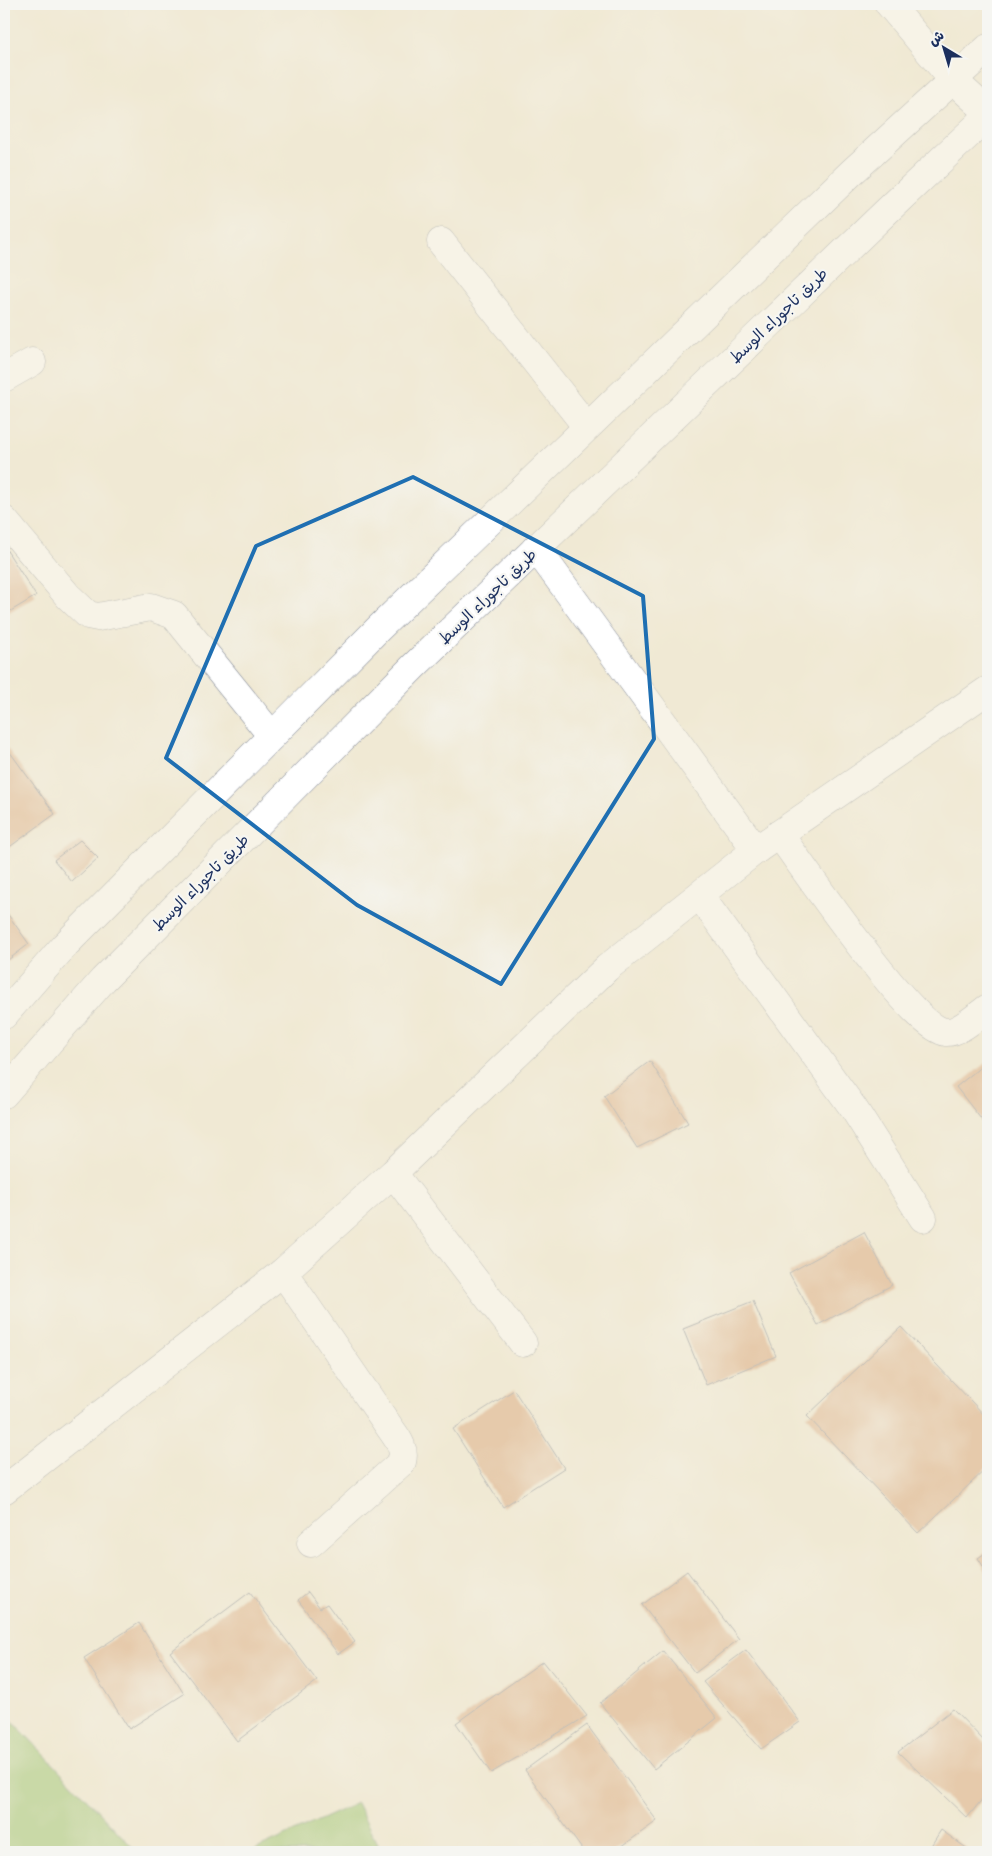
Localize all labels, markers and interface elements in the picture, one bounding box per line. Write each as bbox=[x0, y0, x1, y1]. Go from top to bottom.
north arrow bbox=[920, 22, 970, 72]
text: ش bbox=[925, 27, 948, 50]
street label: طريق تاجوراء الوسط bbox=[725, 264, 833, 369]
street label: طريق تاجوراء الوسط bbox=[434, 545, 542, 650]
street label: طريق تاجوراء الوسط bbox=[148, 830, 254, 936]

